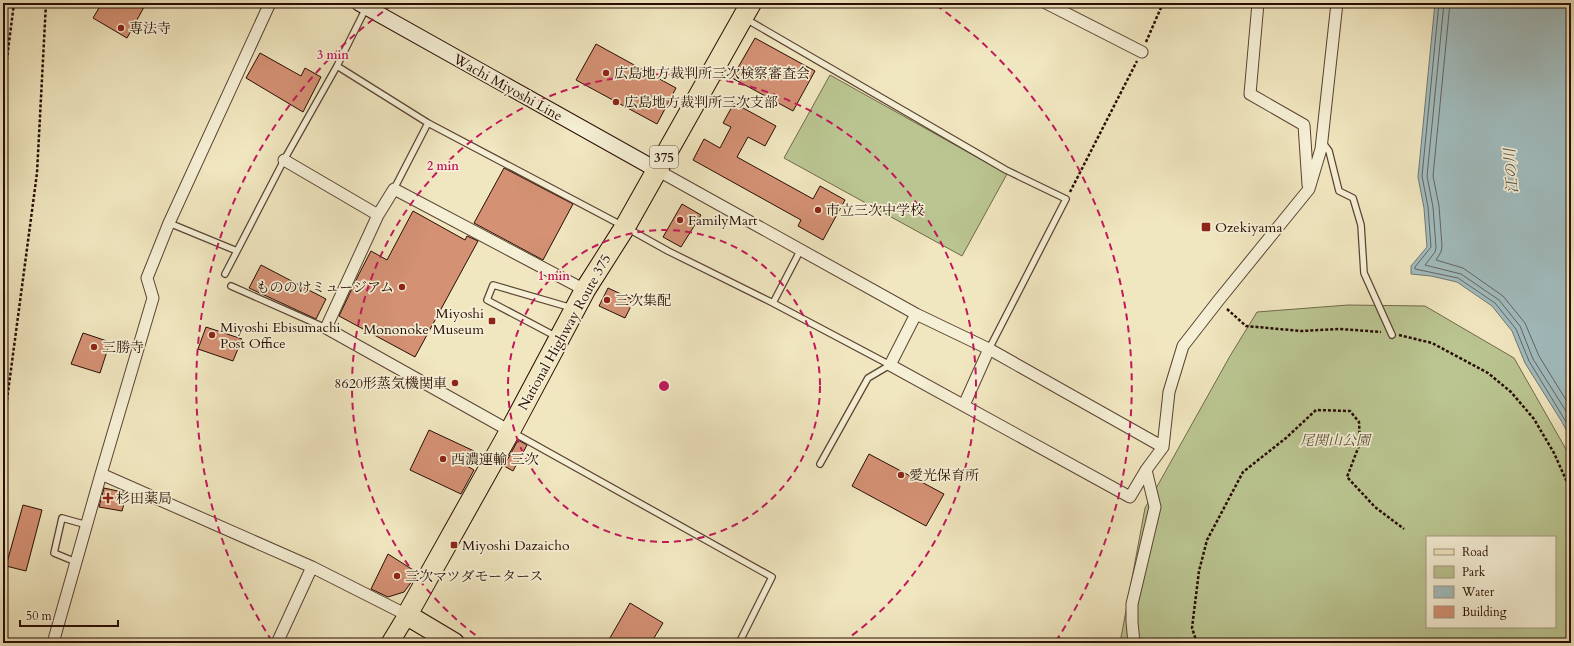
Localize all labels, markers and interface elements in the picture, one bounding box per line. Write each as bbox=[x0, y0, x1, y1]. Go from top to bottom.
place label: 専法寺 bbox=[129, 19, 171, 38]
marker: 専法寺 bbox=[116, 23, 126, 33]
text: 3 min bbox=[317, 47, 349, 63]
street label: Wachi Miyoshi Line bbox=[449, 49, 566, 125]
place label: 広島地方裁判所三次検察審査会 bbox=[614, 64, 810, 83]
marker: 広島地方裁判所三次検察審査会 bbox=[601, 68, 611, 78]
place label: 広島地方裁判所三次支部 bbox=[624, 93, 778, 112]
marker: 広島地方裁判所三次支部 bbox=[611, 97, 621, 107]
road number: 375 bbox=[650, 146, 678, 168]
water label: 江の川 bbox=[1499, 146, 1523, 194]
text: 2 min bbox=[427, 158, 459, 174]
place label: 市立三次中学校 bbox=[826, 201, 924, 220]
marker: 市立三次中学校 bbox=[813, 205, 823, 215]
place label: FamilyMart bbox=[688, 211, 758, 230]
marker: FamilyMart bbox=[675, 215, 685, 225]
place label: Ozekiyama bbox=[1215, 218, 1282, 237]
marker: Ozekiyama bbox=[1200, 221, 1212, 233]
street label: National Highway Route 375 bbox=[513, 251, 615, 414]
text: 1 min bbox=[538, 268, 570, 284]
place label: もののけミュージアム bbox=[256, 278, 394, 297]
marker: もののけミュージアム bbox=[397, 282, 407, 292]
place label: 三次集配 bbox=[615, 291, 671, 310]
marker: 三次集配 bbox=[602, 295, 612, 305]
place label: Miyoshi Mononoke Museum bbox=[363, 304, 484, 339]
marker: Miyoshi Mononoke Museum bbox=[487, 316, 497, 326]
place label: Miyoshi Ebisumachi Post Office bbox=[220, 318, 341, 353]
marker: Miyoshi Ebisumachi Post Office bbox=[207, 330, 217, 340]
place label: 三勝寺 bbox=[102, 338, 144, 357]
marker: 三勝寺 bbox=[89, 342, 99, 352]
place label: 8620形蒸気機関車 bbox=[334, 374, 447, 393]
marker: 8620形蒸気機関車 bbox=[450, 378, 460, 388]
centre of rings bbox=[657, 379, 671, 393]
park label: 尾関山公園 bbox=[1300, 431, 1372, 450]
place label: 西濃運輸 三次 bbox=[451, 450, 539, 469]
marker: 西濃運輸 三次 bbox=[438, 454, 448, 464]
place label: 愛光保育所 bbox=[909, 466, 979, 485]
marker: 愛光保育所 bbox=[896, 470, 906, 480]
place label: 杉田薬局 bbox=[116, 489, 172, 508]
marker: 杉田薬局 bbox=[103, 493, 113, 503]
place label: Miyoshi Dazaicho bbox=[462, 536, 570, 555]
legend bbox=[1426, 536, 1556, 628]
marker: Miyoshi Dazaicho bbox=[449, 540, 459, 550]
text: Road bbox=[1462, 544, 1489, 560]
text: Park bbox=[1462, 564, 1486, 580]
place label: 三次マツダモータース bbox=[405, 567, 543, 586]
marker: 三次マツダモータース bbox=[392, 571, 402, 581]
text: Water bbox=[1461, 584, 1495, 600]
scale bar bbox=[20, 602, 118, 628]
text: Building bbox=[1462, 604, 1507, 620]
text: 50 m bbox=[26, 608, 53, 624]

